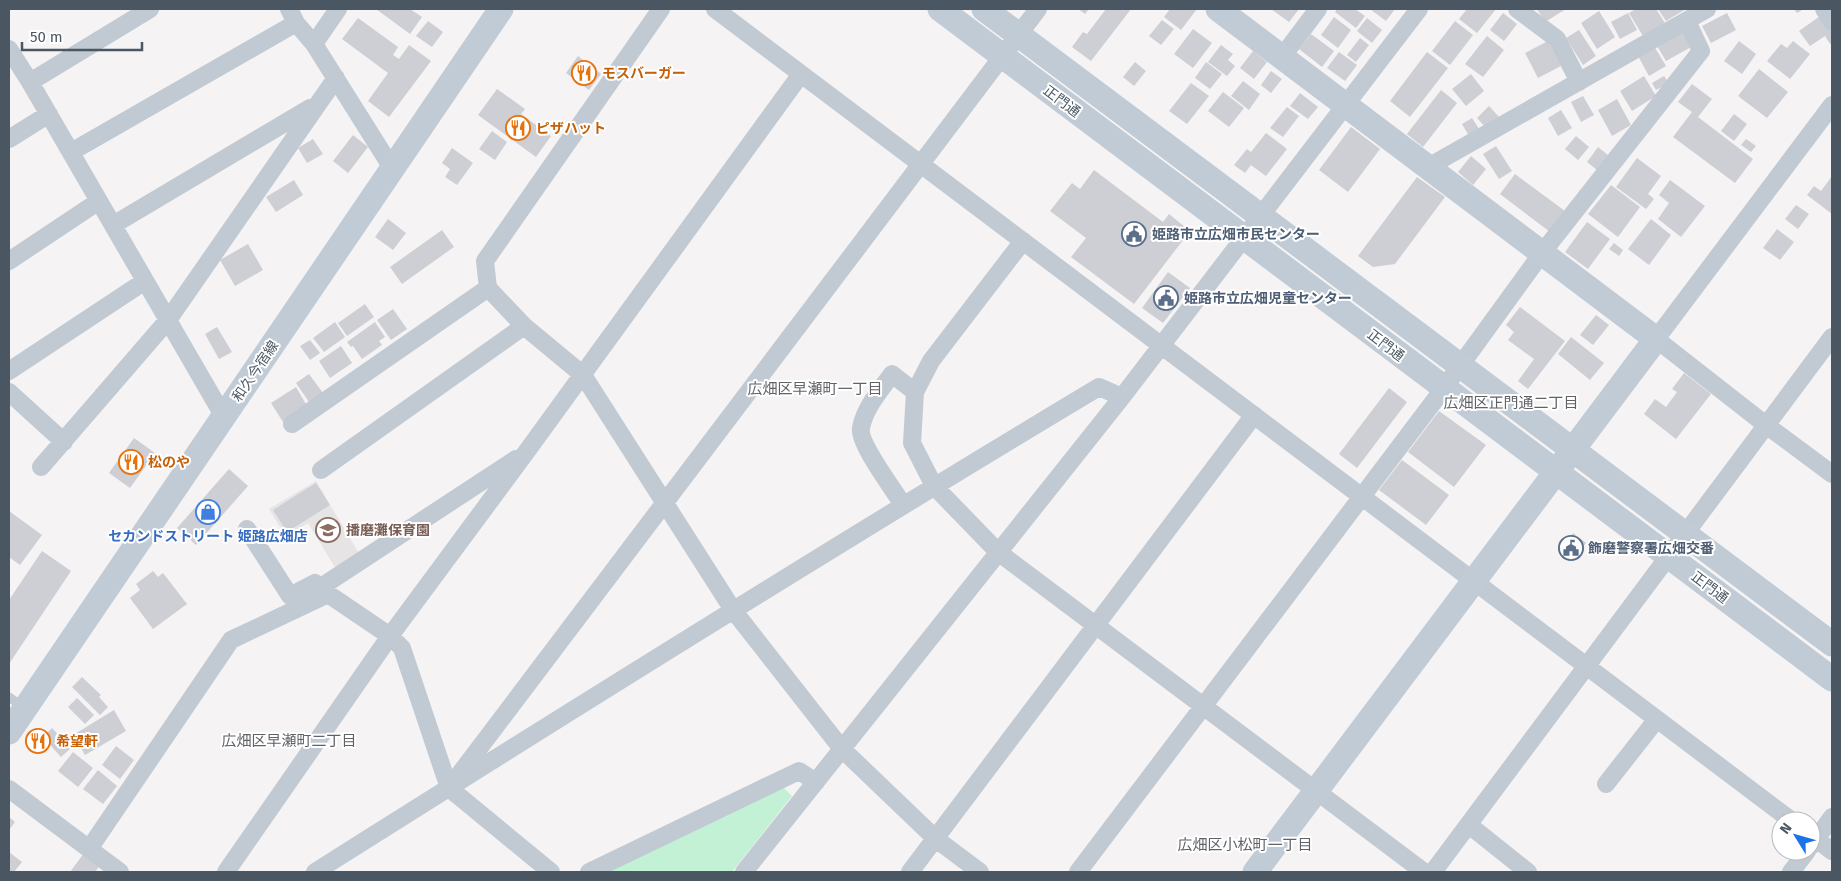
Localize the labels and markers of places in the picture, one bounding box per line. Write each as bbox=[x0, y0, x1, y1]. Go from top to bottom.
restaurant icon: モスバーガー bbox=[571, 60, 597, 86]
place label: モスバーガー bbox=[602, 65, 686, 82]
restaurant icon: ピザハット bbox=[505, 115, 531, 141]
place label: ピザハット bbox=[536, 120, 606, 137]
public building icon: 姫路市立広畑市民センター bbox=[1121, 221, 1147, 247]
place label: 姫路市立広畑市民センター bbox=[1152, 226, 1320, 243]
public building icon: 姫路市立広畑児童センター bbox=[1153, 285, 1179, 311]
place label: 姫路市立広畑児童センター bbox=[1184, 290, 1352, 307]
restaurant icon: 松のや bbox=[118, 449, 144, 475]
place label: 松のや bbox=[148, 454, 190, 471]
shop icon: セカンドストリート 姫路広畑店 bbox=[195, 499, 221, 525]
school or university icon: 播磨灘保育園 bbox=[315, 517, 341, 543]
place label: 播磨灘保育園 bbox=[346, 522, 430, 539]
place label: セカンドストリート 姫路広畑店 bbox=[108, 528, 308, 545]
public building icon: 飾磨警察署広畑交番 bbox=[1558, 535, 1584, 561]
place label: 飾磨警察署広畑交番 bbox=[1588, 540, 1714, 557]
restaurant icon: 希望軒 bbox=[25, 728, 51, 754]
place label: 希望軒 bbox=[56, 733, 98, 750]

